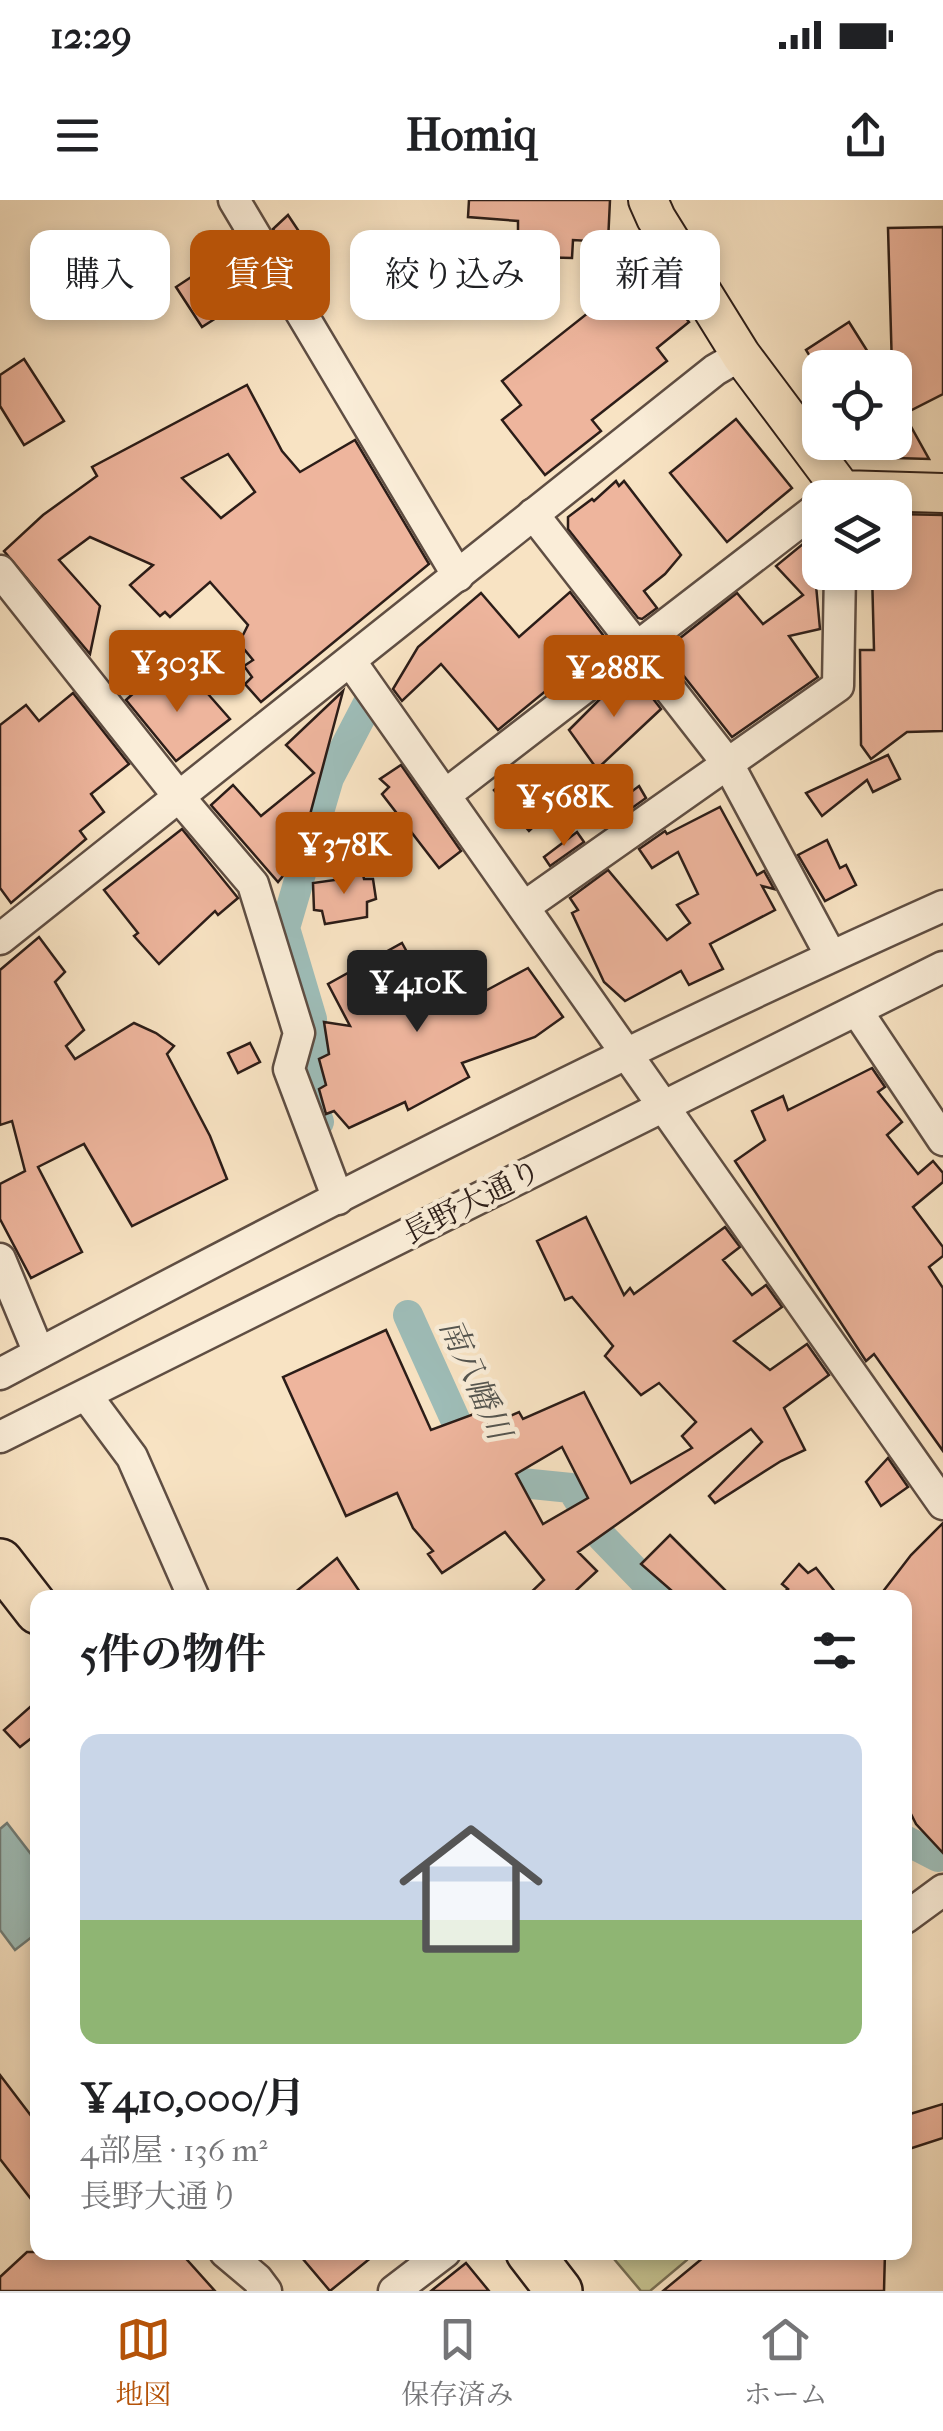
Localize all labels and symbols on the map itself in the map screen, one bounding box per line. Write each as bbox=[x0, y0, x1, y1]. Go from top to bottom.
pin: ¥303K bbox=[107, 630, 247, 715]
pin: ¥288K bbox=[544, 635, 684, 720]
pin: ¥568K bbox=[494, 764, 634, 849]
pin: ¥378K bbox=[274, 812, 414, 897]
pin: ¥410K bbox=[347, 950, 487, 1035]
street label: 長野大通り bbox=[397, 1152, 547, 1252]
water label: 南八幡川 bbox=[432, 1313, 519, 1448]

